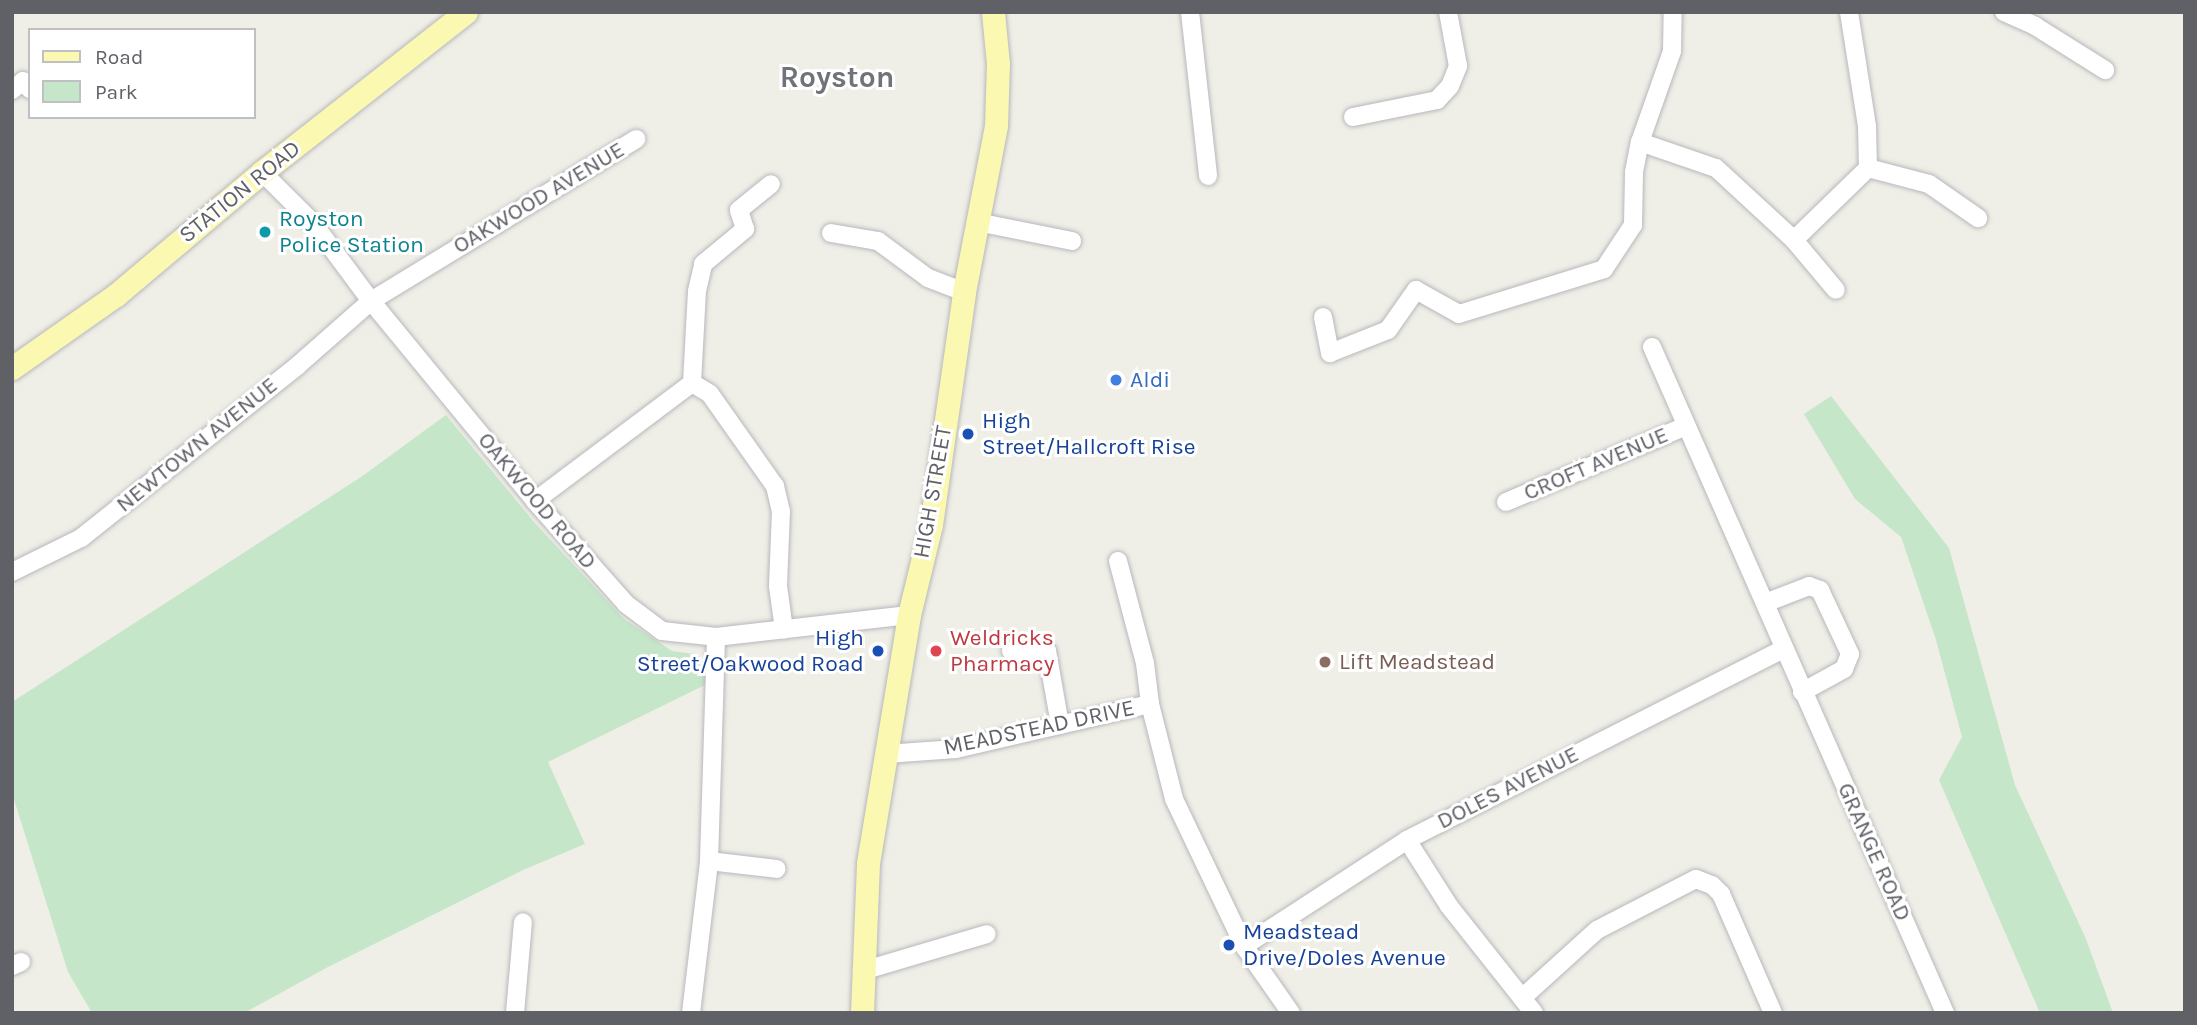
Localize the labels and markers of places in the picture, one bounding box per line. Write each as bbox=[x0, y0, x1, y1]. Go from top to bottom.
place label: Royston Police Station bbox=[279, 205, 424, 259]
marker: Royston Police Station bbox=[257, 224, 273, 240]
place label: Aldi bbox=[1130, 366, 1170, 394]
marker: Aldi bbox=[1108, 372, 1124, 388]
place label: High Street/Hallcroft Rise bbox=[982, 407, 1196, 461]
marker: High Street/Hallcroft Rise bbox=[960, 426, 976, 442]
place label: High Street/Oakwood Road bbox=[637, 624, 864, 678]
place label: Weldricks Pharmacy bbox=[950, 624, 1054, 678]
marker: High Street/Oakwood Road bbox=[870, 643, 886, 659]
marker: Weldricks Pharmacy bbox=[928, 643, 944, 659]
place label: Lift Meadstead bbox=[1339, 648, 1495, 676]
marker: Lift Meadstead bbox=[1317, 654, 1333, 670]
place label: Meadstead Drive/Doles Avenue bbox=[1243, 918, 1446, 972]
marker: Meadstead Drive/Doles Avenue bbox=[1221, 937, 1237, 953]

